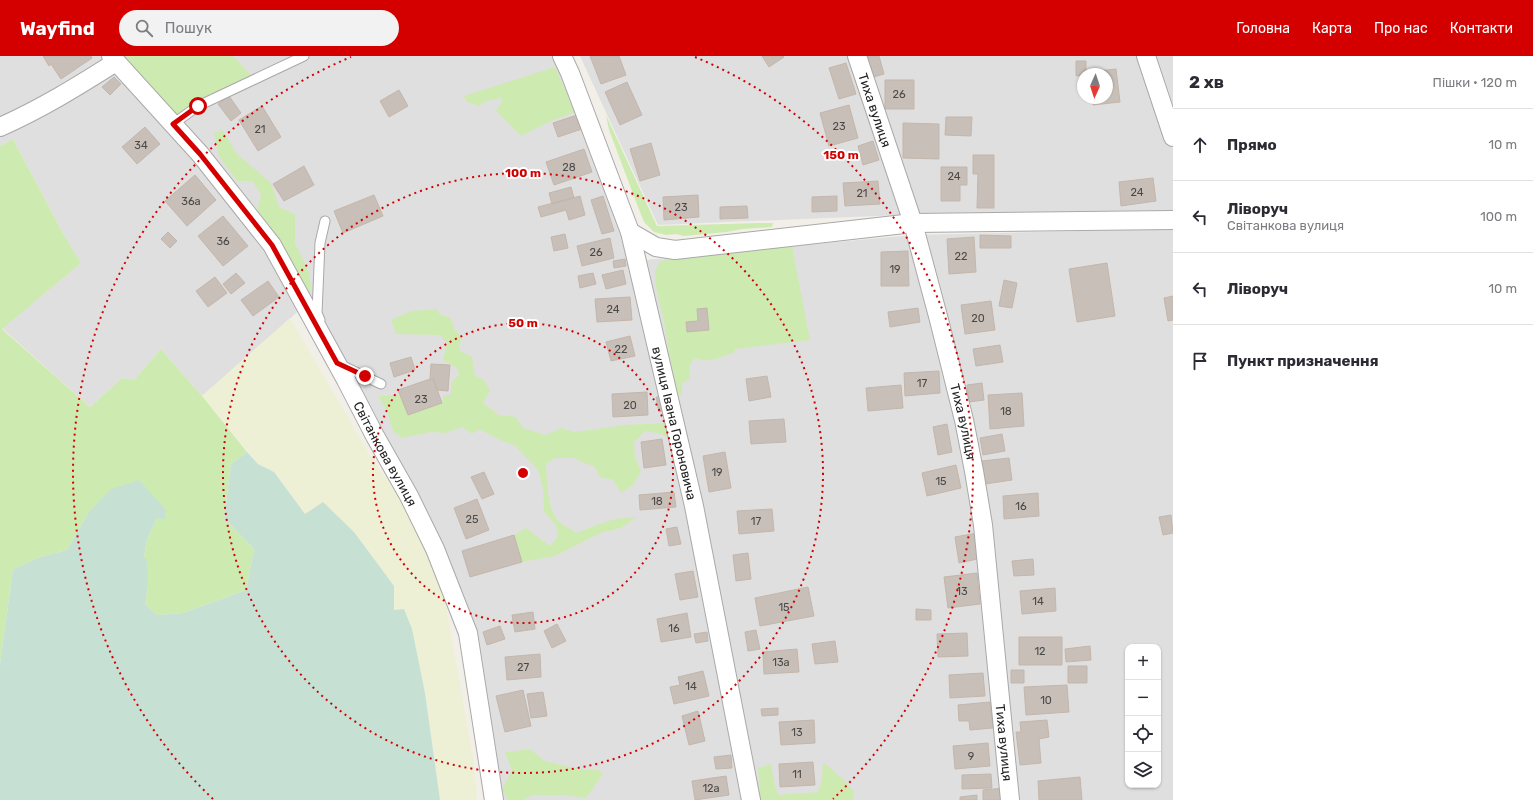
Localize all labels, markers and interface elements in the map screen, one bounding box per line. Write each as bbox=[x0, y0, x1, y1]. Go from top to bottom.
search box bbox=[119, 10, 399, 46]
text: Wayfind bbox=[20, 17, 95, 40]
icon: search bbox=[133, 17, 155, 39]
text: Пошук bbox=[165, 19, 212, 37]
text: Головна bbox=[1236, 20, 1290, 37]
text: Карта bbox=[1312, 20, 1352, 37]
text: Про нас bbox=[1374, 20, 1428, 37]
text: Контакти bbox=[1450, 20, 1513, 37]
north arrow bbox=[1077, 68, 1113, 104]
street label: Тиха вулиця bbox=[855, 71, 894, 149]
text: 2 хв bbox=[1189, 72, 1224, 92]
text: Пішки · 120 m bbox=[1433, 75, 1517, 90]
house number: 26 bbox=[892, 88, 906, 101]
route start bbox=[189, 97, 207, 115]
house number: 23 bbox=[832, 120, 846, 133]
house number: 21 bbox=[254, 123, 266, 136]
icon: ahead bbox=[1189, 134, 1211, 156]
text: Прямо bbox=[1227, 136, 1277, 154]
text: 10 m bbox=[1488, 137, 1517, 152]
house number: 34 bbox=[134, 139, 148, 152]
text: 150 m bbox=[823, 148, 859, 162]
house number: 28 bbox=[562, 161, 576, 174]
text: 100 m bbox=[505, 166, 541, 180]
house number: 24 bbox=[947, 170, 961, 183]
house number: 24 bbox=[1130, 186, 1144, 199]
house number: 21 bbox=[856, 187, 868, 200]
house number: 36а bbox=[181, 195, 201, 208]
text: Ліворуч bbox=[1227, 200, 1288, 218]
house number: 23 bbox=[674, 201, 688, 214]
icon: left bbox=[1189, 206, 1211, 228]
text: 100 m bbox=[1480, 209, 1517, 224]
text: Світанкова вулиця bbox=[1227, 218, 1344, 233]
house number: 36 bbox=[216, 235, 230, 248]
house number: 26 bbox=[589, 246, 603, 259]
house number: 22 bbox=[955, 250, 967, 263]
house number: 19 bbox=[889, 263, 901, 276]
icon: left bbox=[1189, 278, 1211, 300]
text: Ліворуч bbox=[1227, 280, 1288, 298]
text: 10 m bbox=[1488, 281, 1517, 296]
house number: 24 bbox=[606, 303, 620, 316]
house number: 20 bbox=[971, 312, 985, 325]
text: 50 m bbox=[508, 316, 538, 330]
house number: 22 bbox=[615, 343, 627, 356]
street label: вулиця Івана Гороновича bbox=[649, 345, 699, 501]
icon: arrive bbox=[1189, 350, 1211, 372]
text: Пункт призначення bbox=[1227, 352, 1379, 370]
route end bbox=[356, 367, 374, 385]
house number: 17 bbox=[917, 377, 928, 390]
street label: Тиха вулиця bbox=[947, 382, 979, 461]
house number: 23 bbox=[414, 393, 428, 406]
street label: Світанкова вулиця bbox=[350, 399, 420, 509]
house number: 20 bbox=[623, 399, 637, 412]
house number: 18 bbox=[1000, 405, 1012, 418]
centre of rings bbox=[516, 466, 530, 480]
house number: 19 bbox=[711, 466, 723, 479]
house number: 15 bbox=[935, 475, 947, 488]
house number: 18 bbox=[651, 495, 663, 508]
house number: 16 bbox=[1015, 500, 1027, 513]
house number: 25 bbox=[466, 513, 479, 526]
house number: 17 bbox=[751, 515, 762, 528]
house number: 13 bbox=[956, 585, 968, 598]
house number: 14 bbox=[1032, 595, 1044, 608]
house number: 15 bbox=[778, 601, 790, 614]
house number: 16 bbox=[668, 622, 680, 635]
map controls bbox=[1125, 644, 1161, 788]
button: + bbox=[1125, 644, 1161, 680]
house number: 12 bbox=[1034, 645, 1046, 658]
house number: 13а bbox=[772, 656, 790, 669]
house number: 27 bbox=[517, 661, 529, 674]
house number: 14 bbox=[685, 680, 697, 693]
button: − bbox=[1125, 680, 1161, 716]
house number: 10 bbox=[1040, 694, 1052, 707]
street label: Тиха вулиця bbox=[993, 703, 1015, 782]
button: locate bbox=[1125, 716, 1161, 752]
house number: 13 bbox=[791, 726, 803, 739]
house number: 9 bbox=[968, 750, 974, 763]
button: layers bbox=[1125, 752, 1161, 788]
house number: 11 bbox=[792, 768, 802, 781]
house number: 12а bbox=[702, 782, 720, 795]

